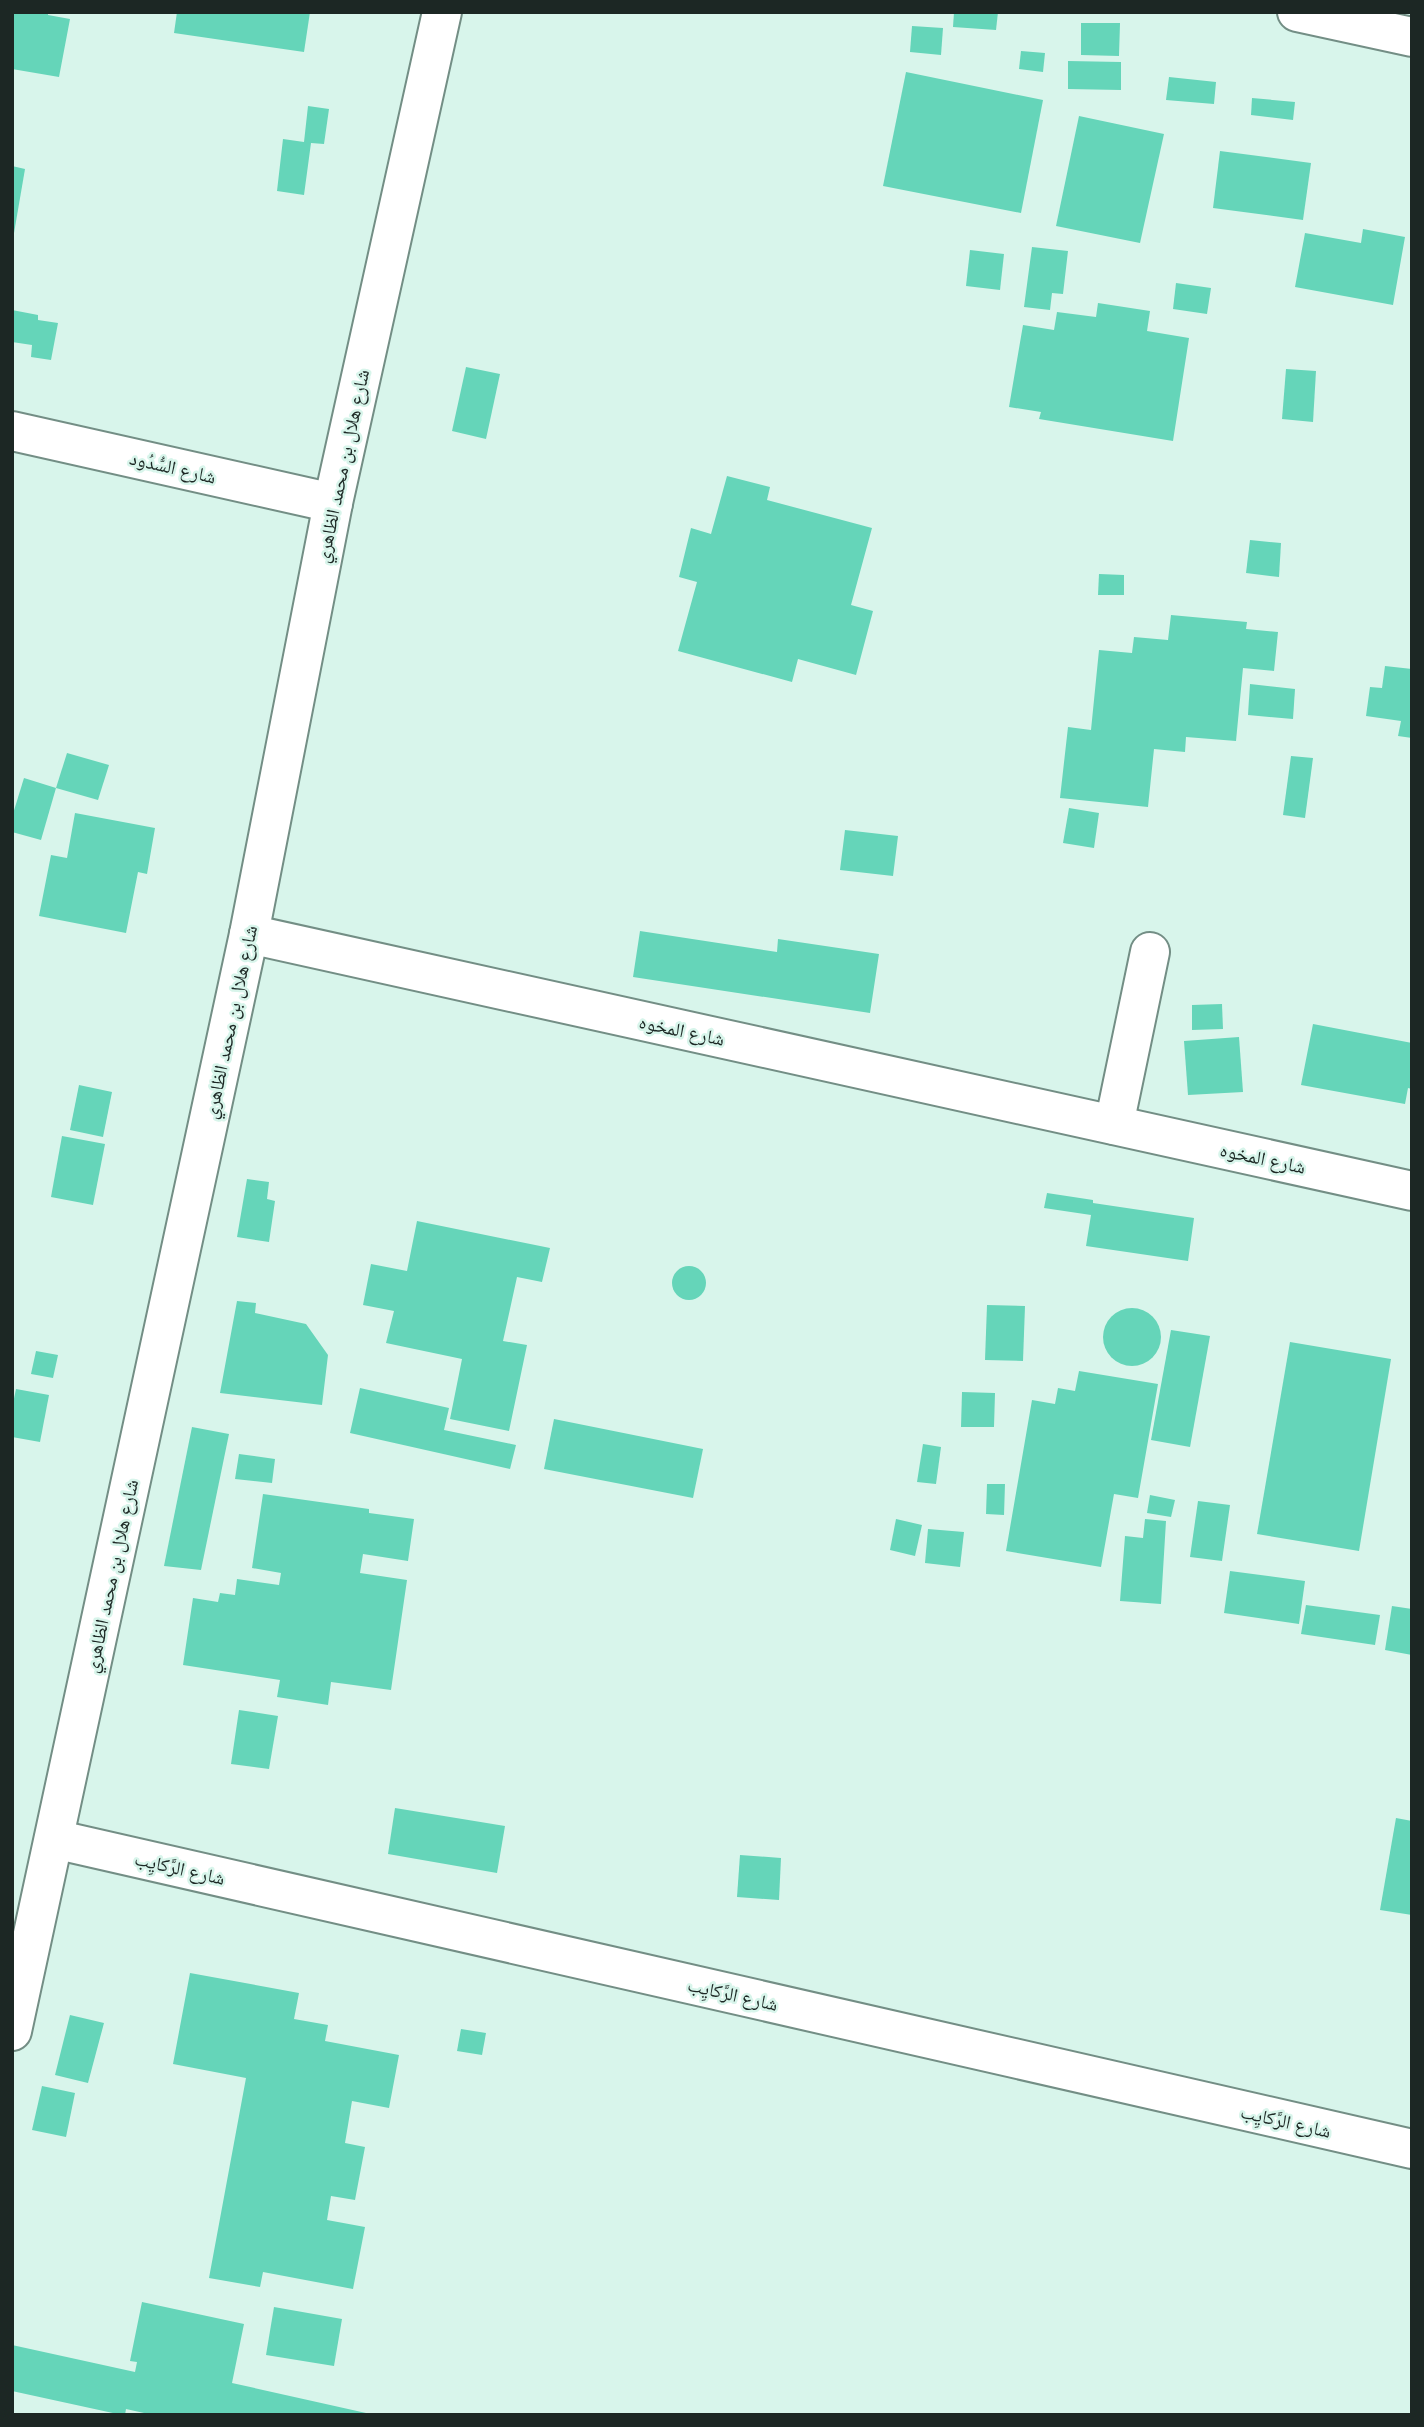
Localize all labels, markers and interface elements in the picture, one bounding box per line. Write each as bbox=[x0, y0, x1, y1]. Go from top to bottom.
street label: شارع هلال بن محمد الظاهري bbox=[309, 367, 378, 566]
street label: شارع السُّدُود bbox=[127, 444, 219, 490]
street label: شارع هلال بن محمد الظاهري bbox=[197, 923, 266, 1122]
street label: شارع المخوه bbox=[637, 1008, 727, 1052]
street label: شارع المخوه bbox=[1218, 1136, 1308, 1180]
street label: شارع هلال بن محمد الظاهري bbox=[78, 1477, 147, 1676]
street label: شارع الرَّكايِب bbox=[132, 1845, 228, 1893]
street label: شارع الرَّكايِب bbox=[685, 1971, 781, 2019]
street label: شارع الرَّكايِب bbox=[1238, 2098, 1334, 2146]

